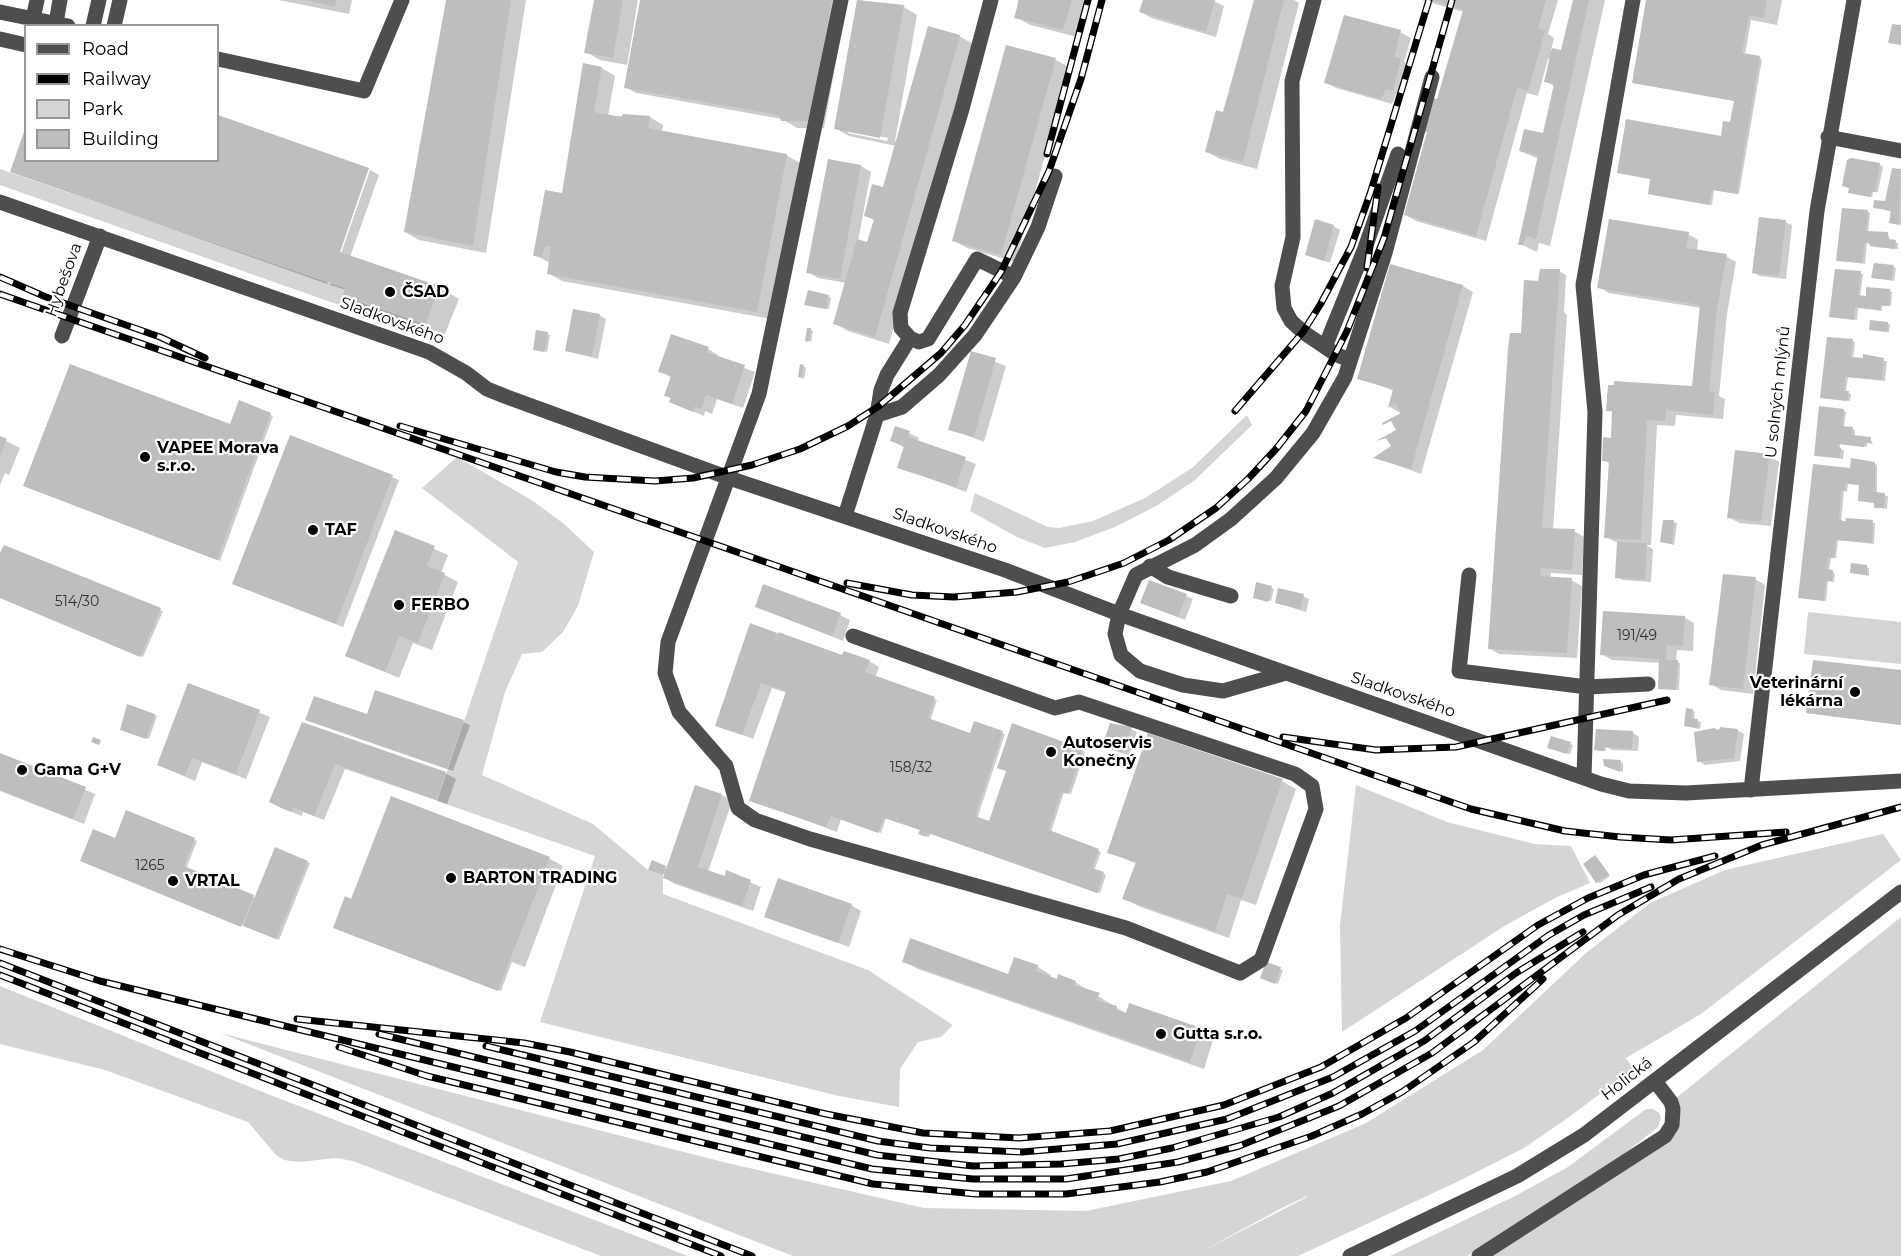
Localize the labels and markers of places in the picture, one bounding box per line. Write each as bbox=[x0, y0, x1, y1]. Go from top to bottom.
place label: ČSAD bbox=[402, 282, 449, 302]
marker: ČSAD bbox=[383, 285, 397, 299]
place label: VAPEE Morava s.r.o. bbox=[157, 438, 279, 476]
marker: VAPEE Morava s.r.o. bbox=[138, 450, 152, 464]
place label: TAF bbox=[325, 520, 357, 540]
marker: TAF bbox=[306, 523, 320, 537]
place label: FERBO bbox=[411, 595, 469, 615]
marker: FERBO bbox=[392, 598, 406, 612]
place label: Veterinární lékárna bbox=[1750, 673, 1843, 711]
marker: Veterinární lékárna bbox=[1848, 685, 1862, 699]
place label: Autoservis Konečný bbox=[1063, 733, 1152, 771]
marker: Autoservis Konečný bbox=[1044, 745, 1058, 759]
place label: Gama G+V bbox=[34, 760, 121, 780]
marker: Gama G+V bbox=[15, 763, 29, 777]
place label: BARTON TRADING bbox=[463, 868, 617, 888]
place label: VRTAL bbox=[185, 871, 240, 891]
marker: BARTON TRADING bbox=[444, 871, 458, 885]
marker: VRTAL bbox=[166, 874, 180, 888]
place label: Gutta s.r.o. bbox=[1173, 1024, 1262, 1044]
marker: Gutta s.r.o. bbox=[1154, 1027, 1168, 1041]

